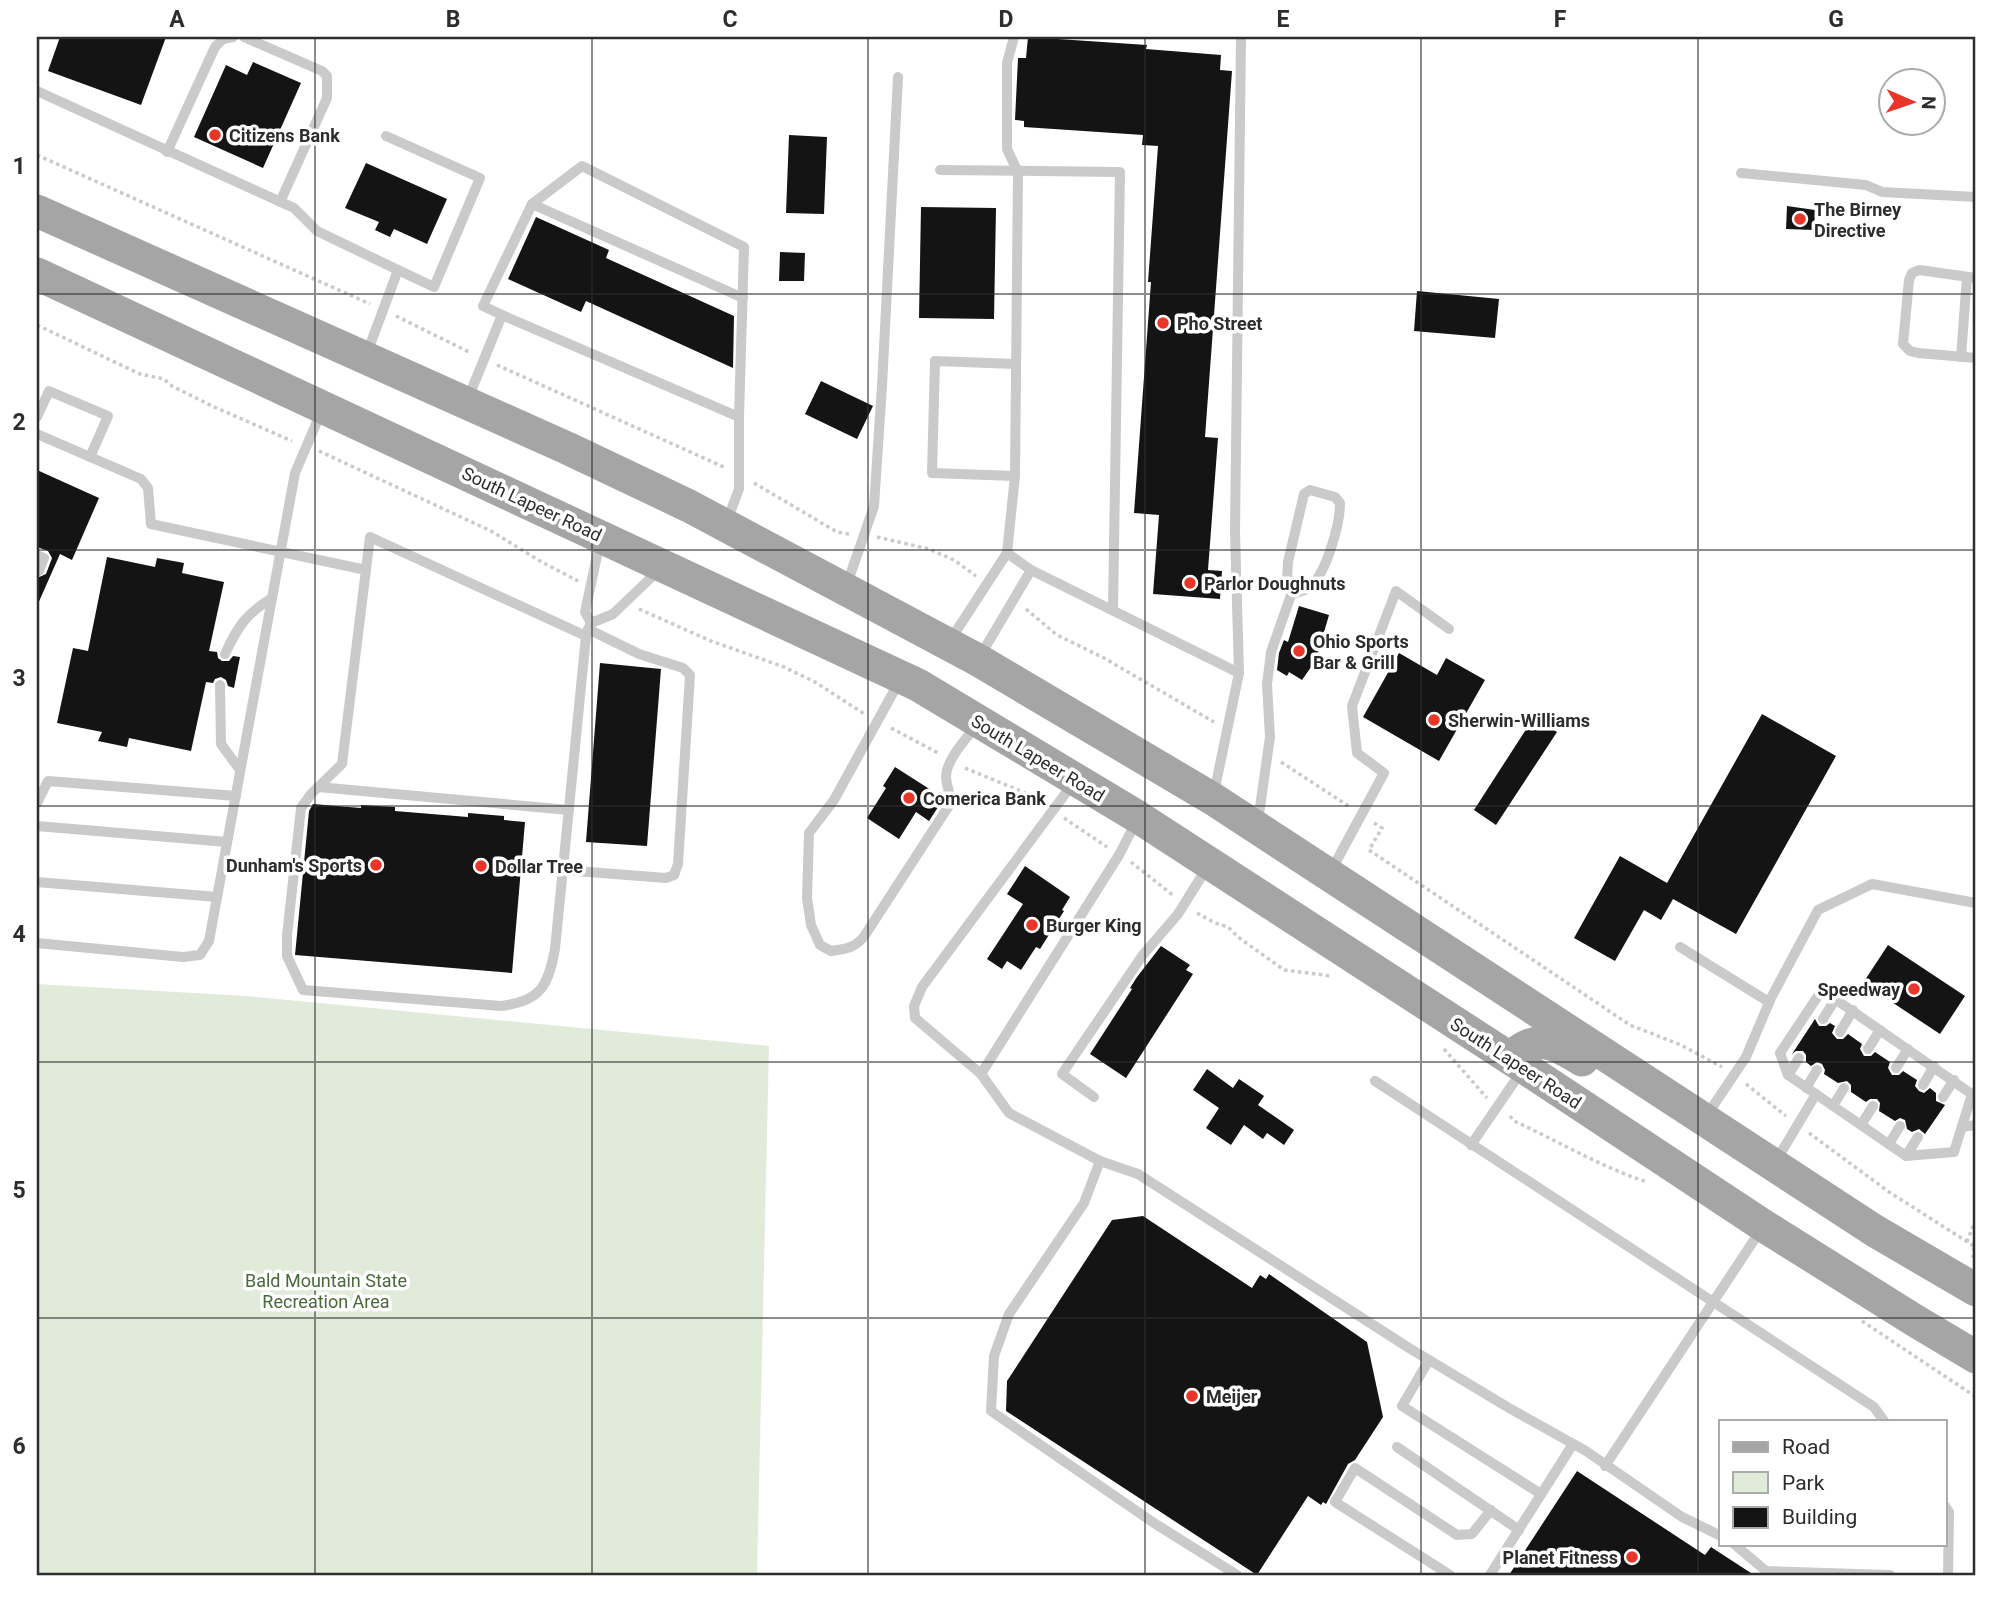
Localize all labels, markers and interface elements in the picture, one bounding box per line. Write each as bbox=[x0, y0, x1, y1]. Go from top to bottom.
text: A bbox=[169, 6, 185, 33]
text: B bbox=[446, 6, 460, 33]
text: C bbox=[722, 6, 738, 33]
text: D bbox=[999, 6, 1013, 33]
text: E bbox=[1277, 6, 1290, 33]
text: F bbox=[1554, 6, 1567, 33]
text: G bbox=[1828, 6, 1844, 33]
north arrow bbox=[1876, 66, 1946, 136]
text: N bbox=[1917, 95, 1940, 110]
place label: Citizens Bank bbox=[229, 125, 340, 146]
marker: Citizens Bank bbox=[207, 127, 223, 143]
text: 1 bbox=[12, 153, 26, 180]
place label: The Birney Directive bbox=[1814, 199, 1902, 241]
marker: The Birney Directive bbox=[1792, 211, 1808, 227]
place label: Pho Street bbox=[1177, 313, 1262, 334]
marker: Pho Street bbox=[1155, 315, 1171, 331]
text: 2 bbox=[12, 409, 26, 436]
street label: South Lapeer Road bbox=[459, 462, 605, 546]
place label: Parlor Doughnuts bbox=[1204, 573, 1346, 594]
marker: Parlor Doughnuts bbox=[1182, 575, 1198, 591]
place label: Ohio Sports Bar & Grill bbox=[1313, 631, 1409, 673]
marker: Ohio Sports Bar & Grill bbox=[1291, 643, 1307, 659]
text: 3 bbox=[12, 665, 26, 692]
street label: South Lapeer Road bbox=[968, 710, 1108, 806]
place label: Sherwin-Williams bbox=[1448, 710, 1590, 731]
marker: Sherwin-Williams bbox=[1426, 712, 1442, 728]
place label: Comerica Bank bbox=[923, 788, 1046, 809]
marker: Comerica Bank bbox=[901, 790, 917, 806]
place label: Dunham's Sports bbox=[226, 855, 362, 876]
place label: Dollar Tree bbox=[495, 856, 583, 877]
marker: Dunham's Sports bbox=[368, 857, 384, 873]
marker: Dollar Tree bbox=[473, 858, 489, 874]
place label: Burger King bbox=[1046, 915, 1142, 936]
marker: Burger King bbox=[1024, 917, 1040, 933]
text: 4 bbox=[12, 921, 26, 948]
place label: Speedway bbox=[1817, 979, 1901, 1000]
marker: Speedway bbox=[1906, 981, 1922, 997]
street label: South Lapeer Road bbox=[1447, 1013, 1585, 1113]
text: 5 bbox=[12, 1177, 26, 1204]
park label: Bald Mountain State Recreation Area bbox=[245, 1270, 407, 1312]
place label: Meijer bbox=[1206, 1386, 1258, 1407]
marker: Meijer bbox=[1184, 1388, 1200, 1404]
legend bbox=[1719, 1420, 1946, 1546]
text: 6 bbox=[12, 1433, 26, 1460]
text: Road bbox=[1782, 1435, 1830, 1459]
text: Park bbox=[1782, 1471, 1825, 1495]
text: Building bbox=[1782, 1505, 1857, 1529]
place label: Planet Fitness bbox=[1503, 1547, 1618, 1568]
marker: Planet Fitness bbox=[1624, 1549, 1640, 1565]

